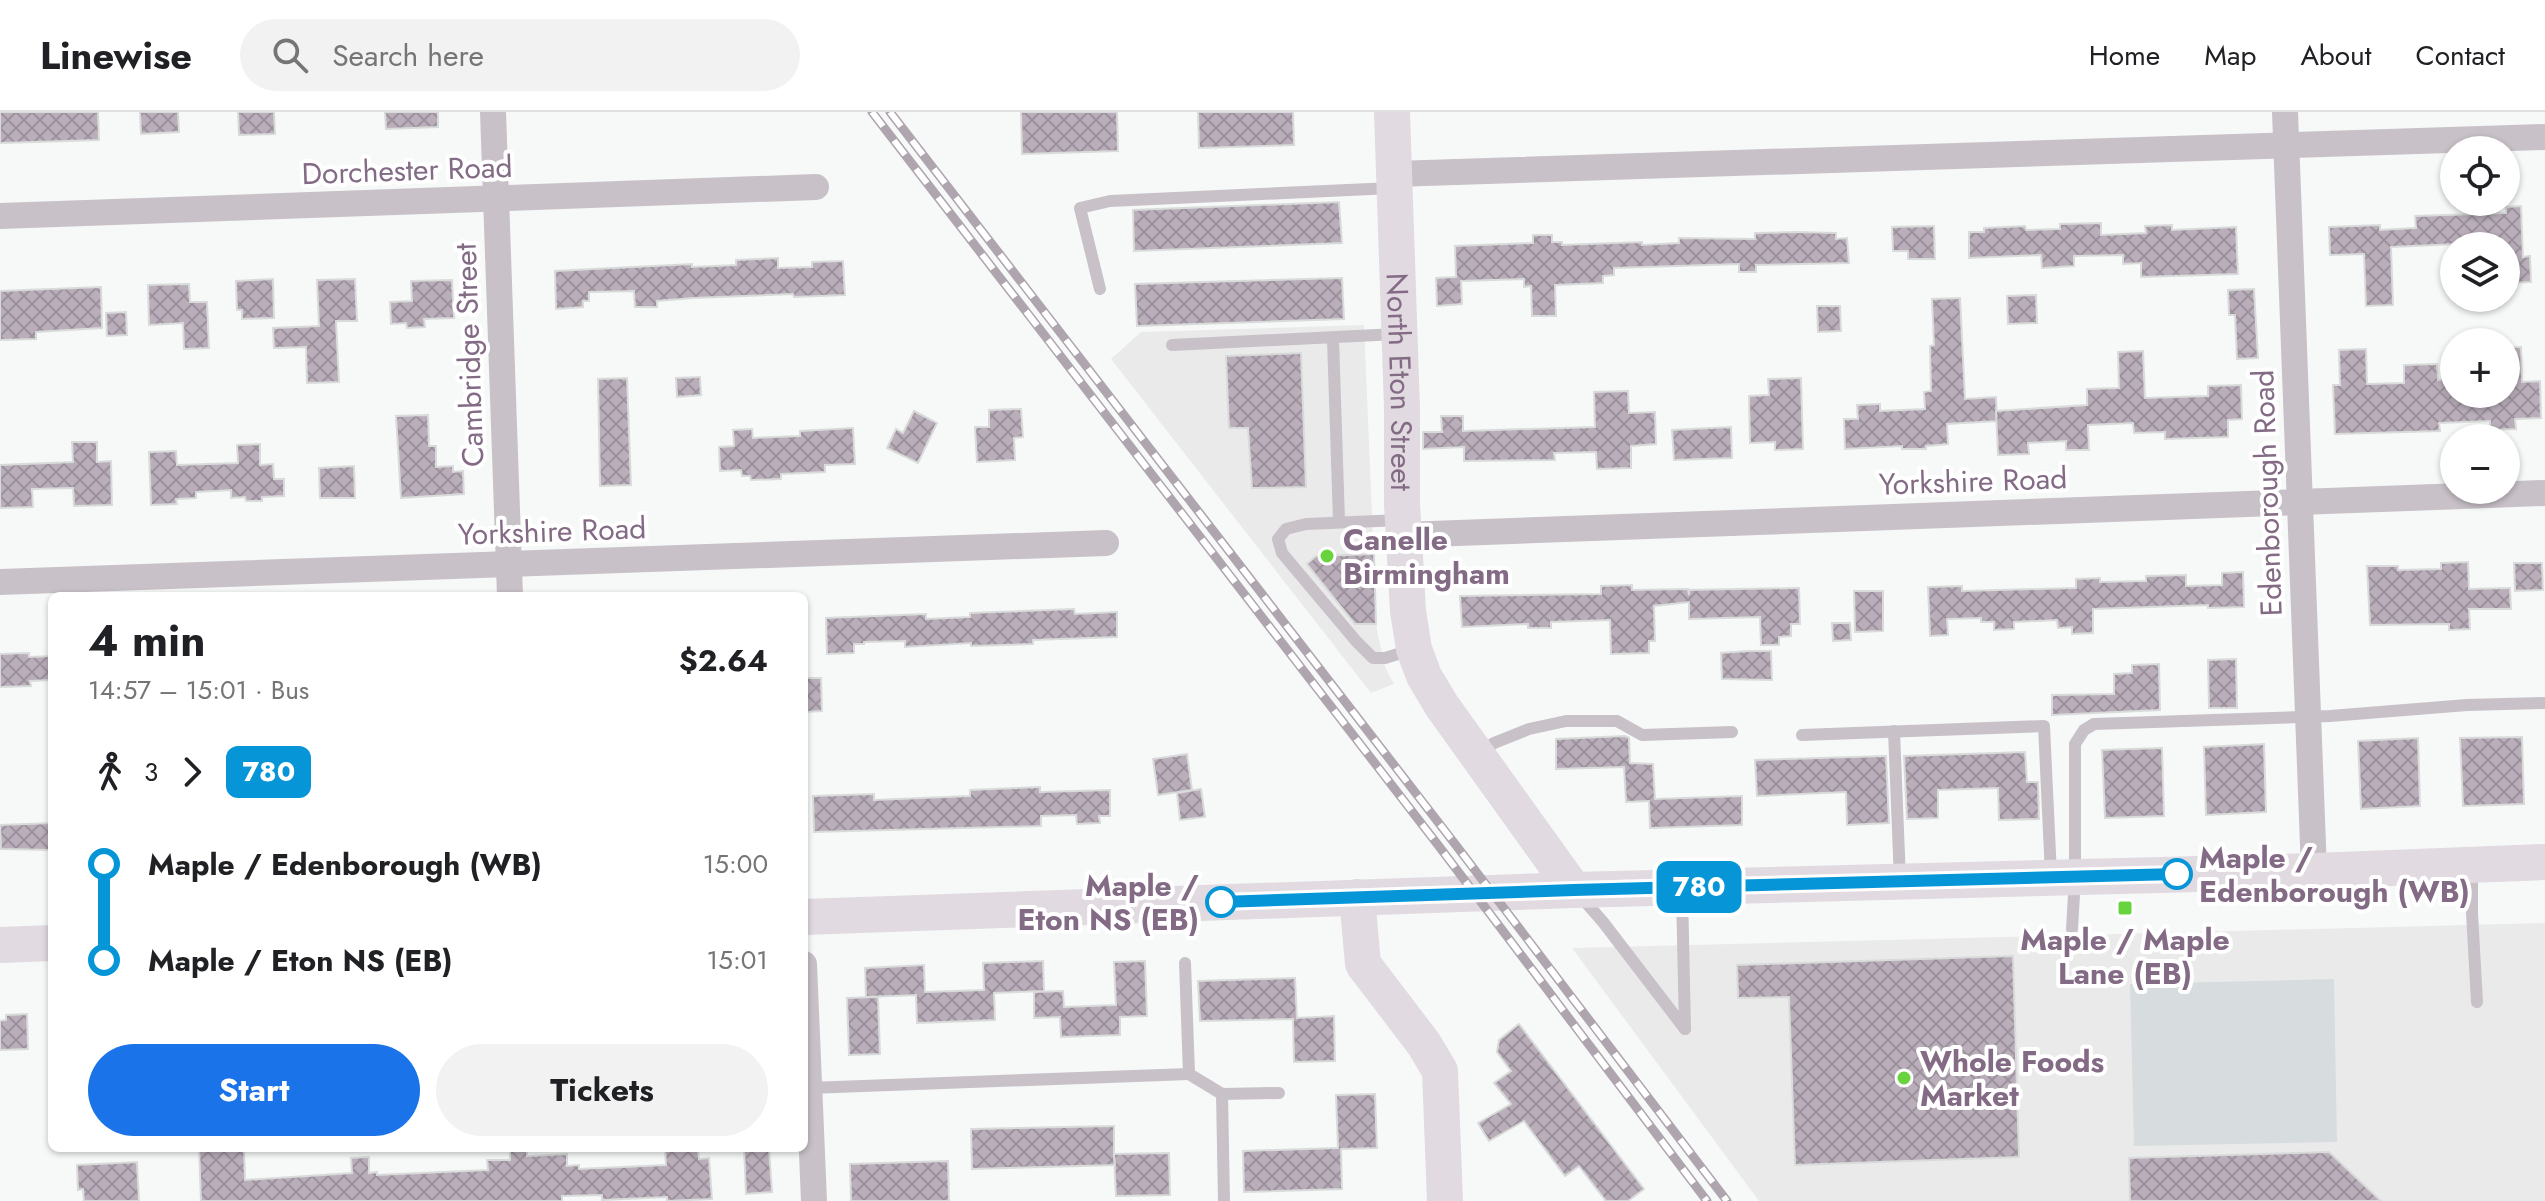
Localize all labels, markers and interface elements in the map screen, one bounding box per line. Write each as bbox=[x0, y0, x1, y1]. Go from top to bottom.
search box bbox=[240, 19, 800, 91]
text: Linewise bbox=[40, 28, 192, 83]
icon: search bbox=[268, 33, 312, 77]
text: Search here bbox=[332, 34, 484, 77]
text: Home bbox=[2089, 35, 2160, 76]
text: Map bbox=[2204, 35, 2256, 76]
text: About bbox=[2300, 35, 2372, 76]
text: Contact bbox=[2416, 35, 2505, 76]
map controls bbox=[2440, 136, 2520, 504]
button: locate bbox=[2440, 136, 2520, 216]
street label: Dorchester Road bbox=[301, 145, 513, 195]
button: layers bbox=[2440, 232, 2520, 312]
street label: Cambridge Street bbox=[444, 242, 494, 468]
street label: North Eton Street bbox=[1376, 272, 1424, 492]
button: + bbox=[2440, 328, 2520, 408]
street label: Edenborough Road bbox=[2241, 369, 2293, 617]
button: − bbox=[2440, 424, 2520, 504]
street label: Yorkshire Road bbox=[1878, 456, 2068, 506]
street label: Yorkshire Road bbox=[457, 506, 647, 556]
place label: Canelle Birmingham bbox=[1343, 518, 1510, 595]
marker: Canelle Birmingham bbox=[1318, 547, 1336, 565]
text: 4 min bbox=[88, 609, 205, 673]
text: $2.64 bbox=[679, 639, 768, 682]
text: 14:57 – 15:01 · Bus bbox=[88, 671, 309, 709]
icon: walk bbox=[88, 750, 132, 794]
icon: forward bbox=[170, 750, 214, 794]
text: 780 bbox=[242, 751, 295, 792]
text: 3 bbox=[144, 753, 158, 791]
place label: Maple / Edenborough (WB) bbox=[2199, 836, 2470, 913]
text: Maple / Edenborough (WB) bbox=[148, 843, 542, 886]
text: 15:00 bbox=[703, 845, 768, 883]
marker: Maple / Edenborough (WB) bbox=[2162, 859, 2192, 889]
line badge: 780 bbox=[1653, 861, 1745, 913]
place label: Maple / Eton NS (EB) bbox=[1017, 864, 1199, 941]
text: 780 bbox=[1673, 866, 1725, 907]
marker: Maple / Eton NS (EB) bbox=[1206, 887, 1236, 917]
marker: Maple / Maple Lane (EB) bbox=[2116, 899, 2134, 917]
place label: Maple / Maple Lane (EB) bbox=[2020, 918, 2230, 995]
text: Maple / Eton NS (EB) bbox=[148, 939, 453, 982]
text: 15:01 bbox=[707, 941, 768, 979]
place label: Whole Foods Market bbox=[1920, 1040, 2104, 1117]
button: Start bbox=[88, 1044, 420, 1136]
button: Tickets bbox=[436, 1044, 768, 1136]
marker: Whole Foods Market bbox=[1895, 1069, 1913, 1087]

